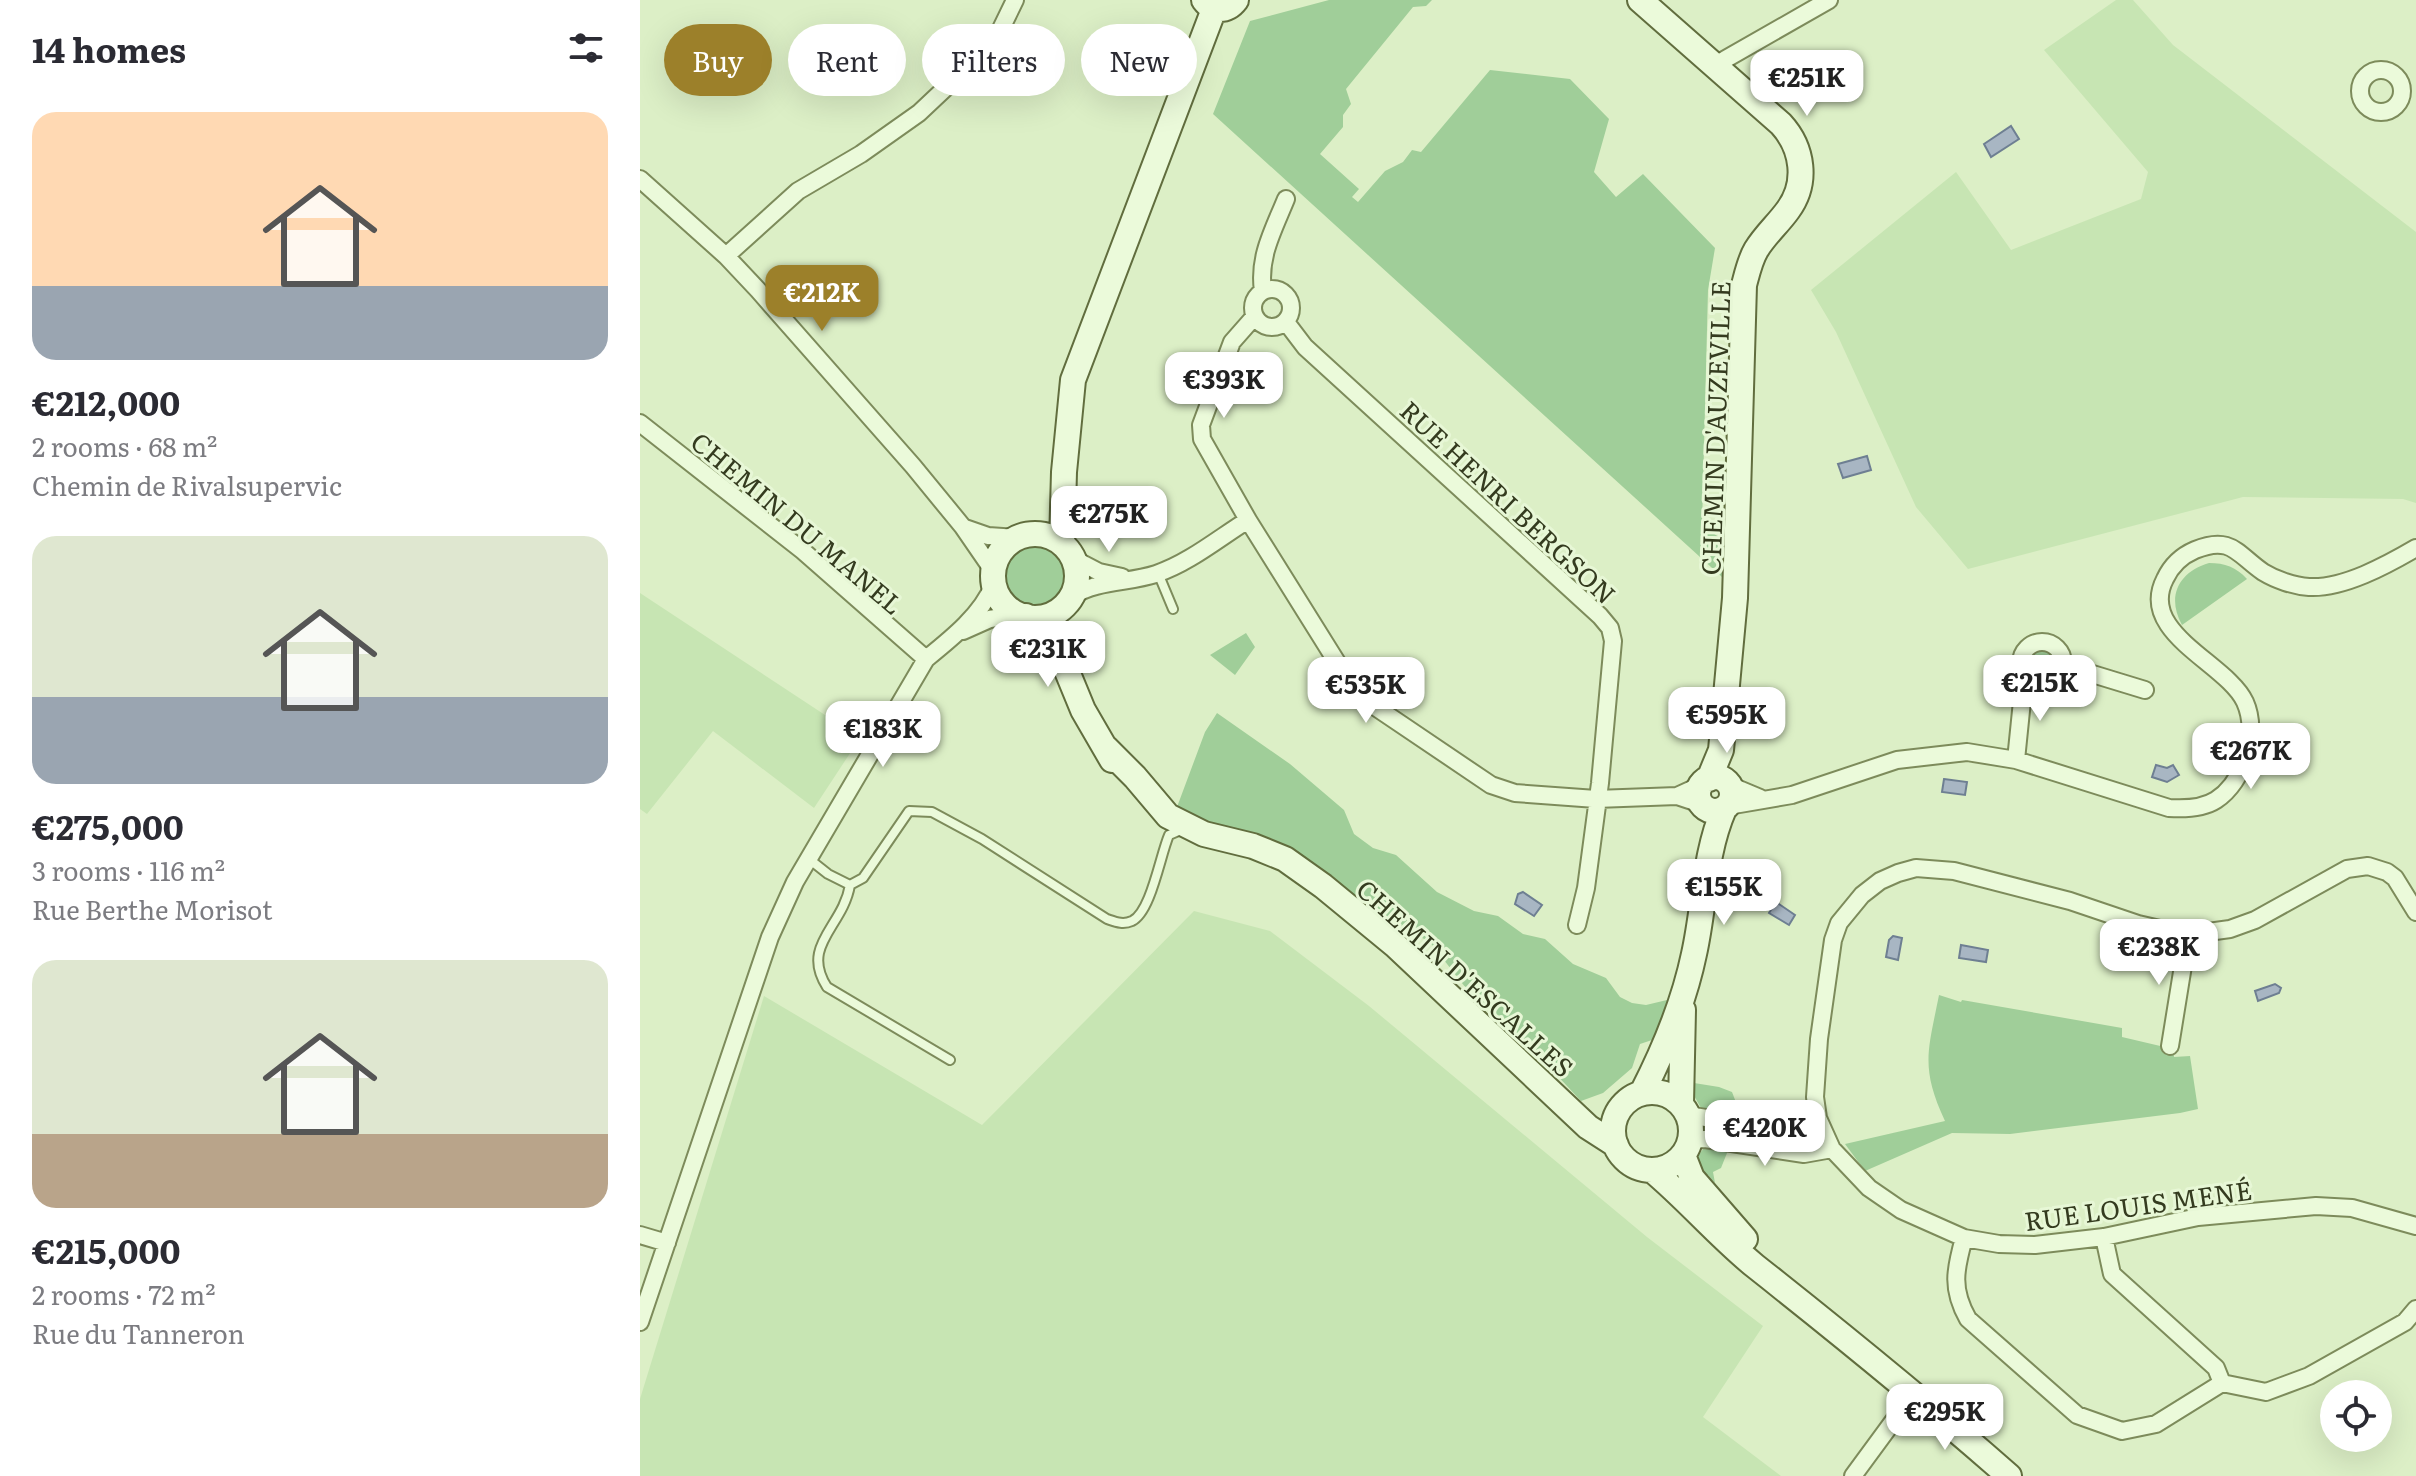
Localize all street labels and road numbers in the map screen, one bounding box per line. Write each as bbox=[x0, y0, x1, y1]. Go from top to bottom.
street label: CHEMIN D'AUZEVILLE bbox=[1689, 280, 1739, 576]
street label: RUE HENRI BERGSON bbox=[1392, 390, 1626, 612]
street label: CHEMIN DU MANEL bbox=[683, 421, 913, 623]
street label: CHEMIN D'ESCALLES bbox=[1349, 869, 1583, 1085]
street label: RUE LOUIS MENÉ bbox=[2022, 1169, 2254, 1239]

